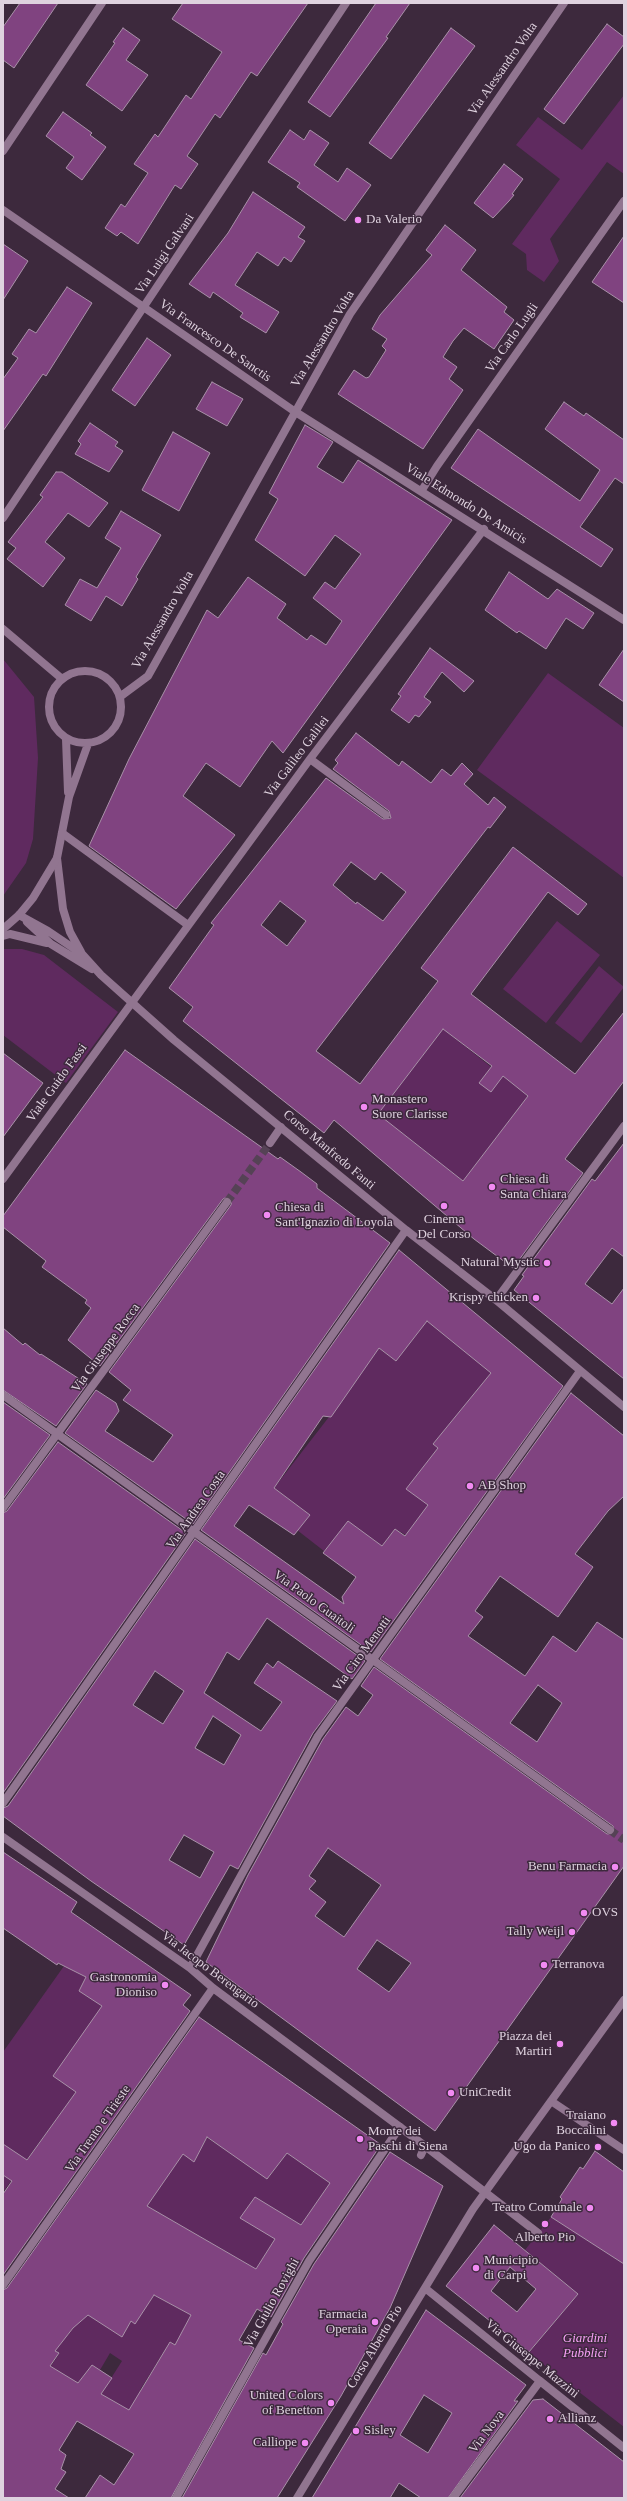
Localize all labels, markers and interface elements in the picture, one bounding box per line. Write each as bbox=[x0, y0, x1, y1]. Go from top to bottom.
street label: Via Alessandro Volta bbox=[465, 19, 541, 119]
street label: Via Luigi Galvani bbox=[132, 211, 198, 297]
place label: Da Valerio bbox=[366, 212, 422, 228]
marker: Da Valerio bbox=[353, 215, 363, 225]
street label: Via Alessandro Volta bbox=[288, 288, 358, 390]
street label: Via Francesco De Sanctis bbox=[156, 296, 274, 386]
street label: Via Carlo Lugli bbox=[482, 300, 542, 376]
street label: Viale Edmondo De Amicis bbox=[402, 460, 530, 548]
street label: Via Alessandro Volta bbox=[129, 568, 197, 672]
street label: Via Galileo Galilei bbox=[261, 713, 333, 801]
street label: Viale Guido Fassi bbox=[23, 1041, 91, 1125]
place label: Monastero Suore Clarisse bbox=[372, 1092, 447, 1123]
marker: Monastero Suore Clarisse bbox=[359, 1102, 369, 1112]
street label: Corso Manfredo Fanti bbox=[280, 1107, 378, 1193]
place label: Chiesa di Santa Chiara bbox=[500, 1172, 567, 1203]
marker: Chiesa di Santa Chiara bbox=[487, 1182, 497, 1192]
place label: Chiesa di Sant'Ignazio di Loyola bbox=[275, 1200, 393, 1231]
marker: Cinema Del Corso bbox=[439, 1201, 449, 1211]
marker: Chiesa di Sant'Ignazio di Loyola bbox=[262, 1210, 272, 1220]
place label: Cinema Del Corso bbox=[417, 1212, 471, 1243]
place label: Natural Mystic bbox=[461, 1255, 539, 1271]
marker: Natural Mystic bbox=[542, 1258, 552, 1268]
place label: Krispy chicken bbox=[449, 1290, 528, 1306]
marker: Krispy chicken bbox=[531, 1293, 541, 1303]
street label: Via Giuseppe Rocca bbox=[69, 1301, 143, 1395]
street label: Via Andrea Costa bbox=[163, 1468, 229, 1552]
place label: AB Shop bbox=[478, 1478, 526, 1494]
marker: AB Shop bbox=[465, 1481, 475, 1491]
street label: Via Paolo Guaitoli bbox=[270, 1567, 358, 1637]
street label: Via Ciro Menotti bbox=[330, 1614, 394, 1694]
place label: Benu Farmacia bbox=[528, 1859, 607, 1875]
marker: Benu Farmacia bbox=[610, 1862, 620, 1872]
place label: OVS bbox=[592, 1905, 618, 1921]
marker: OVS bbox=[579, 1908, 589, 1918]
place label: Tally Weijl bbox=[506, 1924, 564, 1940]
marker: Tally Weijl bbox=[567, 1927, 577, 1937]
street label: Via Jacopo Berengario bbox=[158, 1928, 262, 2012]
place label: Terranova bbox=[552, 1957, 605, 1973]
marker: Terranova bbox=[539, 1960, 549, 1970]
place label: Gastronomia Dioniso bbox=[90, 1970, 157, 2001]
marker: Gastronomia Dioniso bbox=[160, 1980, 170, 1990]
place label: Piazza dei Martiri bbox=[499, 2029, 552, 2060]
marker: Piazza dei Martiri bbox=[555, 2039, 565, 2049]
street label: Via Trento e Trieste bbox=[62, 2082, 134, 2176]
place label: UniCredit bbox=[459, 2085, 511, 2101]
marker: UniCredit bbox=[446, 2088, 456, 2098]
place label: Traiano Boccalini bbox=[556, 2108, 606, 2139]
marker: Traiano Boccalini bbox=[609, 2118, 619, 2128]
place label: Monte dei Paschi di Siena bbox=[368, 2124, 447, 2155]
marker: Monte dei Paschi di Siena bbox=[355, 2134, 365, 2144]
place label: Ugo da Panico bbox=[513, 2139, 590, 2155]
marker: Ugo da Panico bbox=[593, 2142, 603, 2152]
place label: Teatro Comunale bbox=[492, 2200, 582, 2216]
marker: Teatro Comunale bbox=[585, 2203, 595, 2213]
marker: Alberto Pio bbox=[540, 2219, 550, 2229]
place label: Alberto Pio bbox=[515, 2230, 575, 2246]
place label: Municipio di Carpi bbox=[484, 2253, 538, 2284]
street label: Via Giulio Rovighi bbox=[241, 2256, 303, 2350]
marker: Municipio di Carpi bbox=[471, 2263, 481, 2273]
street label: Corso Alberto Pio bbox=[344, 2302, 406, 2392]
place label: Farmacia Operaia bbox=[319, 2307, 367, 2338]
street label: Via Giuseppe Mazzini bbox=[482, 2316, 582, 2402]
marker: Farmacia Operaia bbox=[370, 2317, 380, 2327]
park label: Giardini Pubblici bbox=[563, 2331, 607, 2362]
place label: United Colors of Benetton bbox=[250, 2388, 323, 2419]
marker: United Colors of Benetton bbox=[326, 2398, 336, 2408]
street label: Via Nova bbox=[466, 2408, 508, 2456]
place label: Allianz bbox=[558, 2411, 596, 2427]
marker: Allianz bbox=[545, 2414, 555, 2424]
place label: Sisley bbox=[364, 2423, 396, 2439]
marker: Sisley bbox=[351, 2426, 361, 2436]
place label: Calliope bbox=[253, 2435, 297, 2451]
marker: Calliope bbox=[300, 2438, 310, 2448]

